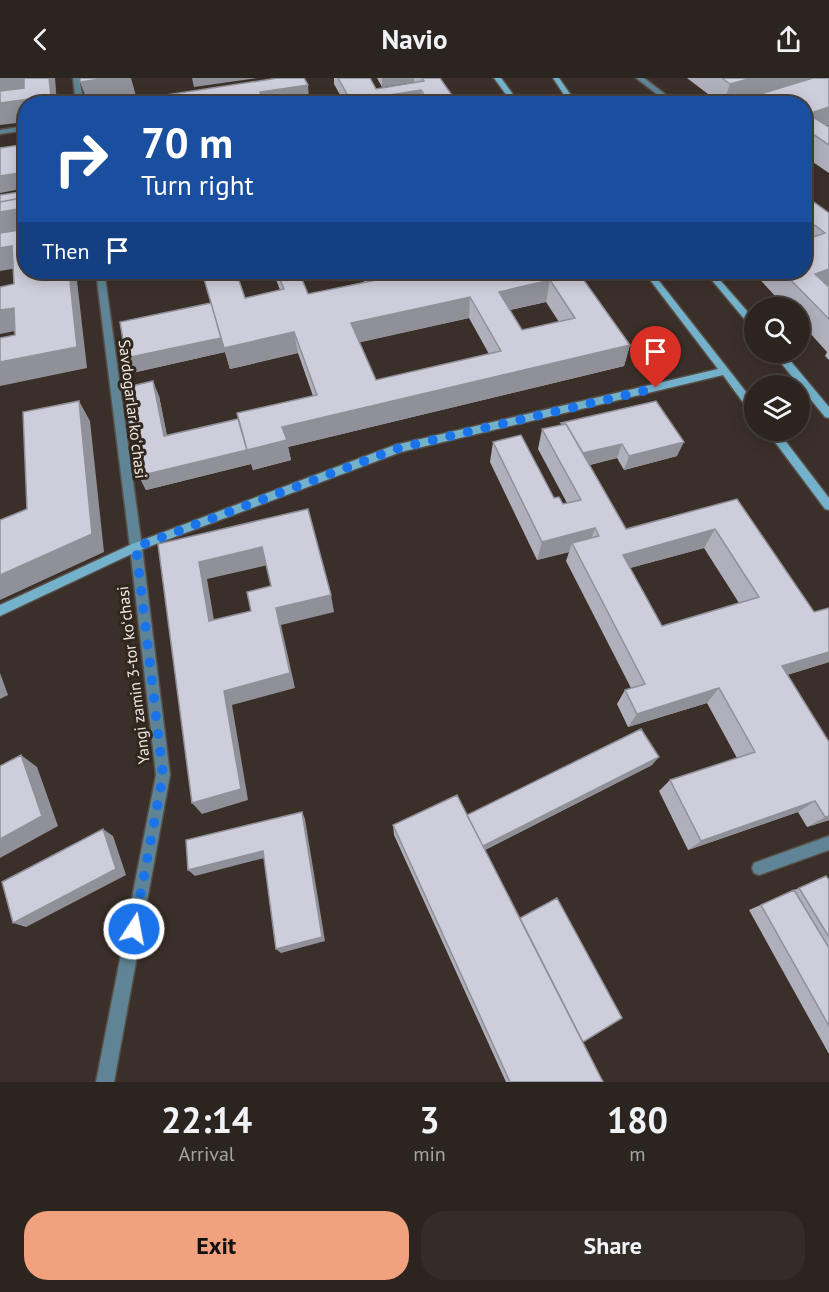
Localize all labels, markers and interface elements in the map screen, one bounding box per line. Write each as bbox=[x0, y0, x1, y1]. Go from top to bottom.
text: Navio bbox=[382, 22, 447, 56]
icon: back bbox=[24, 23, 57, 56]
icon: share bbox=[772, 23, 805, 56]
text: 70 m bbox=[141, 115, 233, 170]
icon: right bbox=[42, 120, 120, 198]
text: Turn right bbox=[141, 168, 254, 202]
icon: arrive bbox=[101, 234, 134, 267]
text: Then bbox=[42, 237, 89, 265]
map controls bbox=[744, 297, 810, 441]
button: search bbox=[744, 297, 810, 363]
pin bbox=[630, 326, 681, 388]
icon: arrive bbox=[639, 335, 672, 368]
street label: Savdogarlar koʻchasi bbox=[115, 338, 151, 480]
button: layers bbox=[744, 375, 810, 441]
street label: Yangi zamin 3-tor koʻchasi bbox=[112, 585, 154, 765]
position arrow bbox=[102, 897, 166, 961]
text: 22:14 bbox=[161, 1096, 252, 1143]
text: 3 bbox=[419, 1096, 440, 1143]
text: 180 bbox=[607, 1096, 668, 1143]
text: Arrival bbox=[179, 1141, 235, 1167]
text: min bbox=[413, 1141, 446, 1167]
text: m bbox=[629, 1141, 646, 1167]
button: Exit bbox=[24, 1211, 409, 1280]
button: Share bbox=[421, 1211, 805, 1280]

